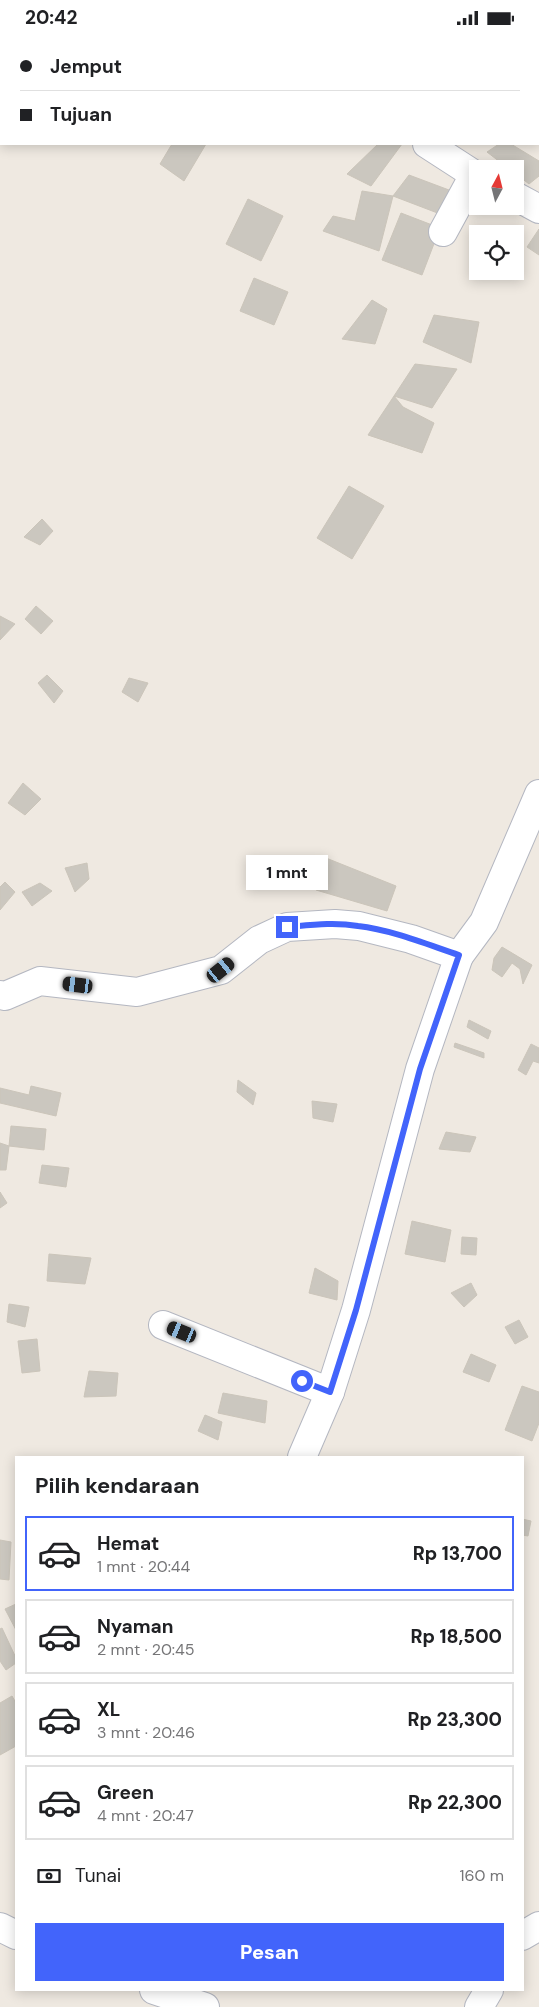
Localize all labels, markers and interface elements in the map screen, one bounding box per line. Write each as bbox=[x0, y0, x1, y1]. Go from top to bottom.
text: 20:42 bbox=[25, 5, 77, 30]
text: Jemput bbox=[50, 54, 122, 79]
text: Tujuan bbox=[50, 102, 112, 127]
north arrow bbox=[469, 160, 524, 215]
map controls bbox=[469, 160, 524, 280]
button: locate bbox=[469, 225, 524, 280]
callout: 1 mnt bbox=[246, 855, 328, 889]
text: 1 mnt bbox=[266, 862, 308, 883]
route end bbox=[276, 916, 298, 938]
car bbox=[204, 955, 237, 985]
car bbox=[62, 976, 93, 994]
car bbox=[165, 1319, 198, 1345]
route start bbox=[291, 1370, 313, 1392]
text: Pilih kendaraan bbox=[35, 1471, 199, 1500]
icon: car bbox=[37, 1531, 82, 1576]
text: Hemat bbox=[97, 1531, 159, 1556]
text: Rp 13,700 bbox=[413, 1541, 502, 1566]
text: 1 mnt · 20:44 bbox=[97, 1556, 190, 1577]
icon: car bbox=[37, 1614, 82, 1659]
text: Nyaman bbox=[97, 1614, 173, 1639]
text: Rp 18,500 bbox=[411, 1624, 502, 1649]
text: 2 mnt · 20:45 bbox=[97, 1639, 195, 1660]
icon: car bbox=[37, 1697, 82, 1742]
text: XL bbox=[97, 1697, 120, 1722]
text: Rp 23,300 bbox=[407, 1707, 502, 1732]
text: 3 mnt · 20:46 bbox=[97, 1722, 195, 1743]
icon: car bbox=[37, 1780, 82, 1825]
text: Green bbox=[97, 1780, 154, 1805]
text: Rp 22,300 bbox=[408, 1790, 502, 1815]
text: 4 mnt · 20:47 bbox=[97, 1805, 194, 1826]
icon: cash bbox=[35, 1862, 63, 1890]
text: Tunai bbox=[75, 1863, 121, 1888]
text: 160 m bbox=[460, 1865, 504, 1886]
button: Pesan bbox=[35, 1923, 504, 1981]

